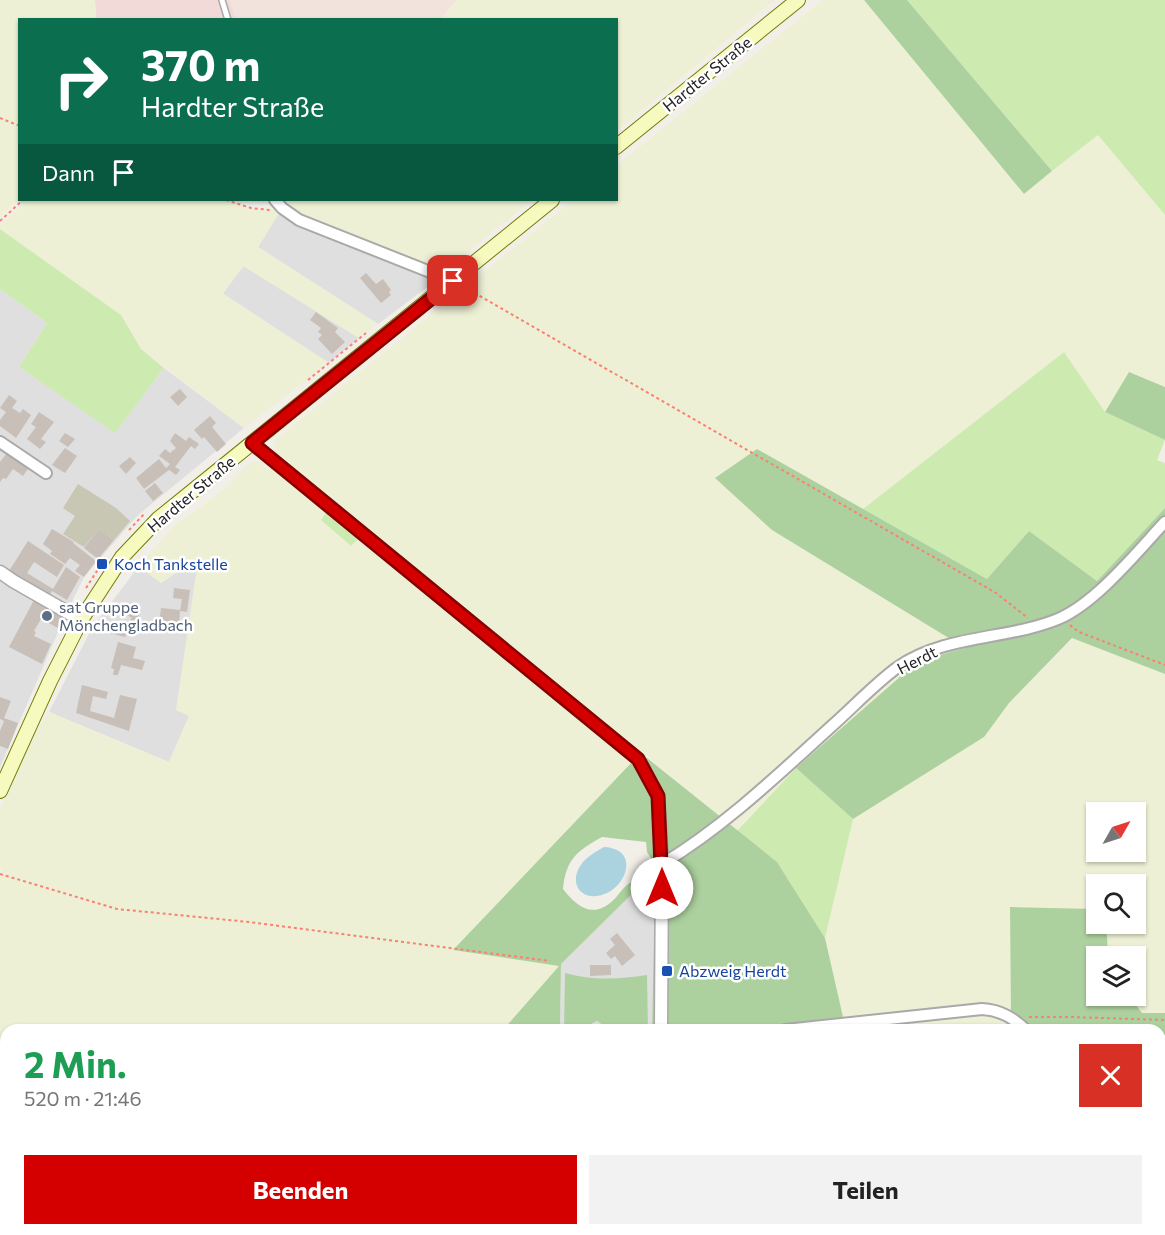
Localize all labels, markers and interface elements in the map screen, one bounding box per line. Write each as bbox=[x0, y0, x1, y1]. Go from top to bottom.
street label: Hardter Straße bbox=[659, 32, 755, 115]
text: 370 m bbox=[141, 38, 260, 90]
icon: right bbox=[42, 42, 120, 120]
text: Hardter Straße bbox=[141, 90, 324, 123]
icon: arrive bbox=[107, 156, 140, 189]
text: Dann bbox=[42, 159, 95, 186]
pin bbox=[427, 255, 478, 306]
icon: arrive bbox=[436, 264, 469, 297]
street label: Hardter Straße bbox=[143, 451, 238, 536]
place label: Koch Tankstelle bbox=[114, 554, 228, 573]
marker: Koch Tankstelle bbox=[95, 557, 109, 571]
place label: sat Gruppe Mönchengladbach bbox=[59, 597, 193, 634]
marker: sat Gruppe Mönchengladbach bbox=[40, 609, 54, 623]
street label: Herdt bbox=[894, 641, 940, 678]
north arrow bbox=[1086, 802, 1146, 862]
map controls bbox=[1086, 802, 1146, 1006]
position arrow bbox=[630, 856, 694, 920]
button: search bbox=[1086, 874, 1146, 934]
button: layers bbox=[1086, 946, 1146, 1006]
place label: Abzweig Herdt bbox=[679, 961, 787, 980]
marker: Abzweig Herdt bbox=[660, 964, 674, 978]
text: 2 Min. bbox=[24, 1041, 126, 1085]
button: close bbox=[1079, 1044, 1142, 1107]
text: 520 m · 21:46 bbox=[24, 1086, 142, 1110]
button: Beenden bbox=[24, 1155, 577, 1224]
button: Teilen bbox=[589, 1155, 1142, 1224]

